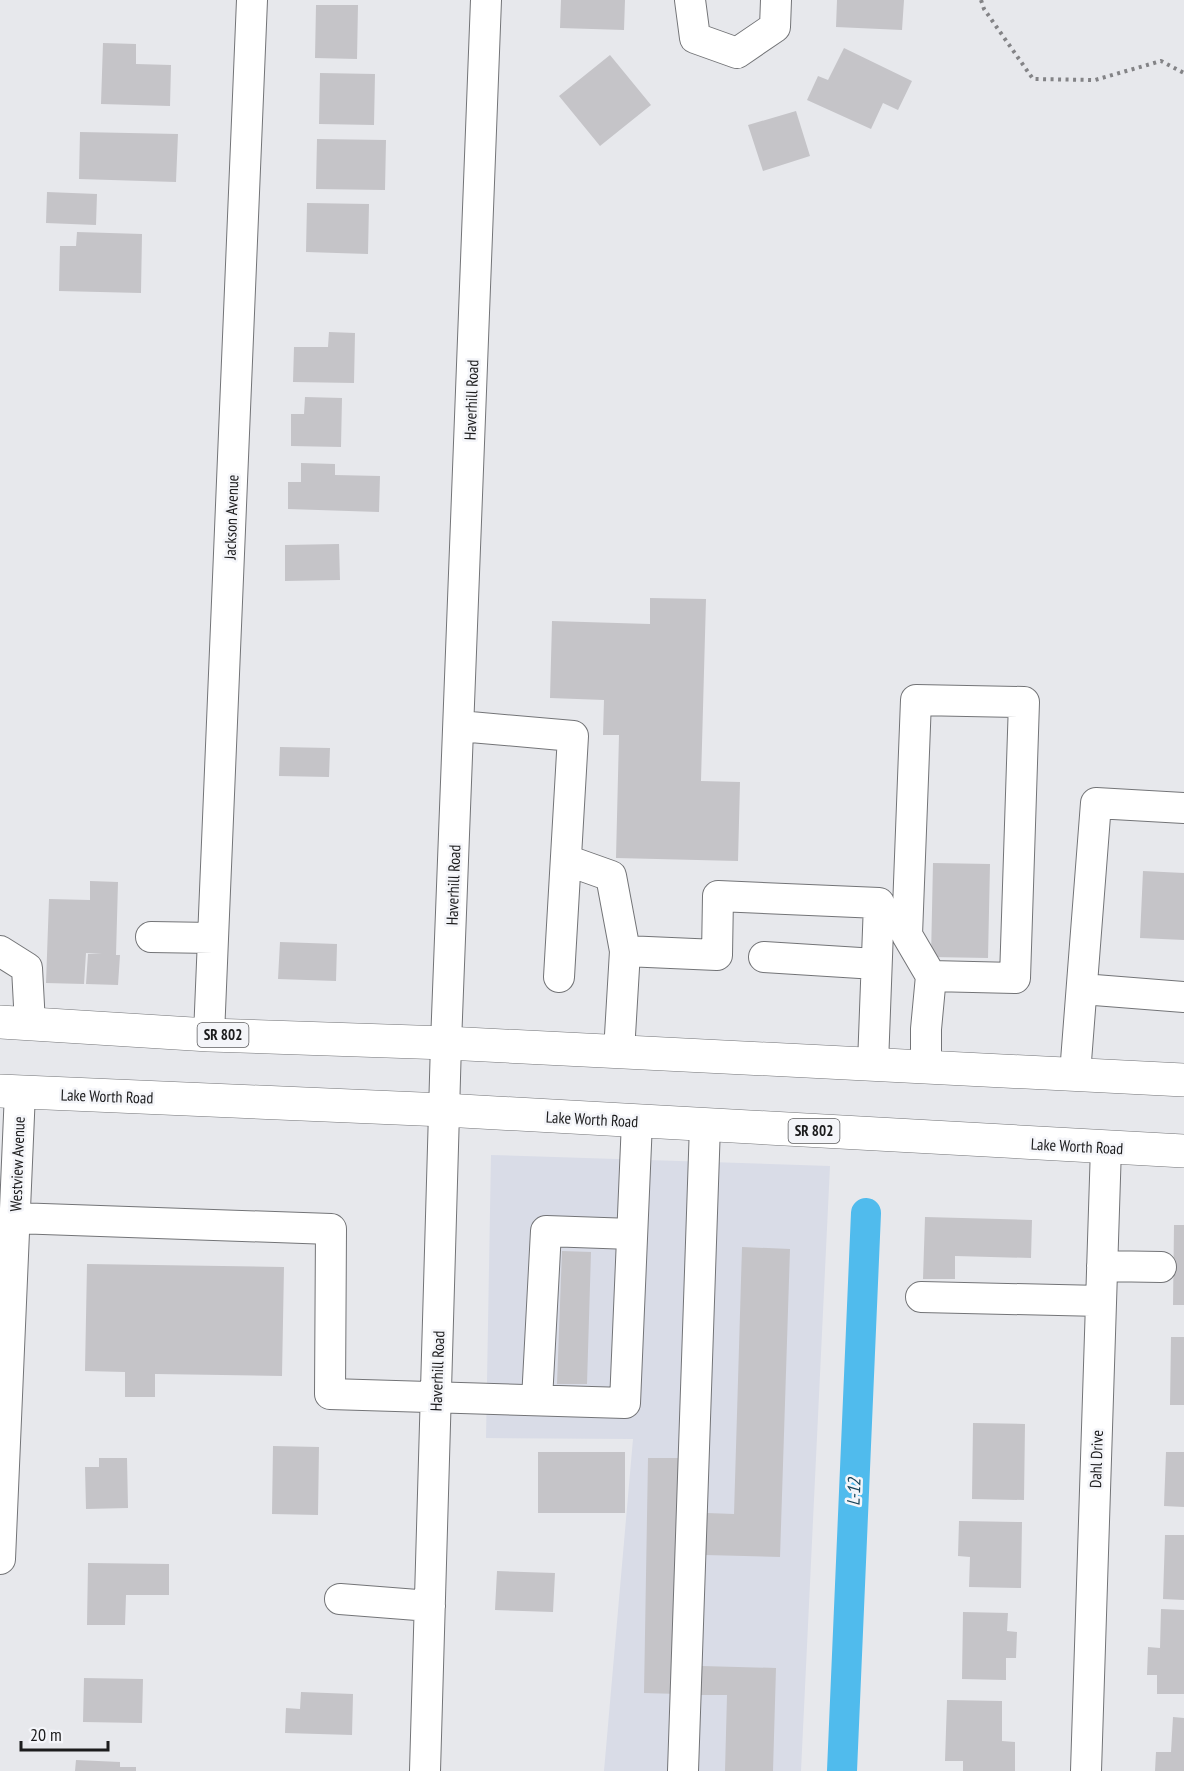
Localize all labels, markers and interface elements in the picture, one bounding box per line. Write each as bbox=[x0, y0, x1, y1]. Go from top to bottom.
street label: Haverhill Road bbox=[460, 359, 482, 441]
street label: Jackson Avenue bbox=[219, 474, 242, 561]
street label: Haverhill Road bbox=[442, 844, 464, 926]
road number: SR 802 bbox=[198, 1023, 248, 1047]
street label: Lake Worth Road bbox=[60, 1084, 154, 1108]
street label: Lake Worth Road bbox=[545, 1107, 639, 1131]
street label: Westview Avenue bbox=[5, 1116, 29, 1212]
road number: SR 802 bbox=[788, 1119, 840, 1143]
street label: Lake Worth Road bbox=[1030, 1134, 1124, 1158]
street label: Haverhill Road bbox=[426, 1330, 448, 1412]
street label: Dahl Drive bbox=[1085, 1430, 1107, 1488]
water label: L-12 bbox=[842, 1476, 866, 1506]
scale bar bbox=[21, 1714, 108, 1752]
text: 20 m bbox=[30, 1723, 62, 1746]

